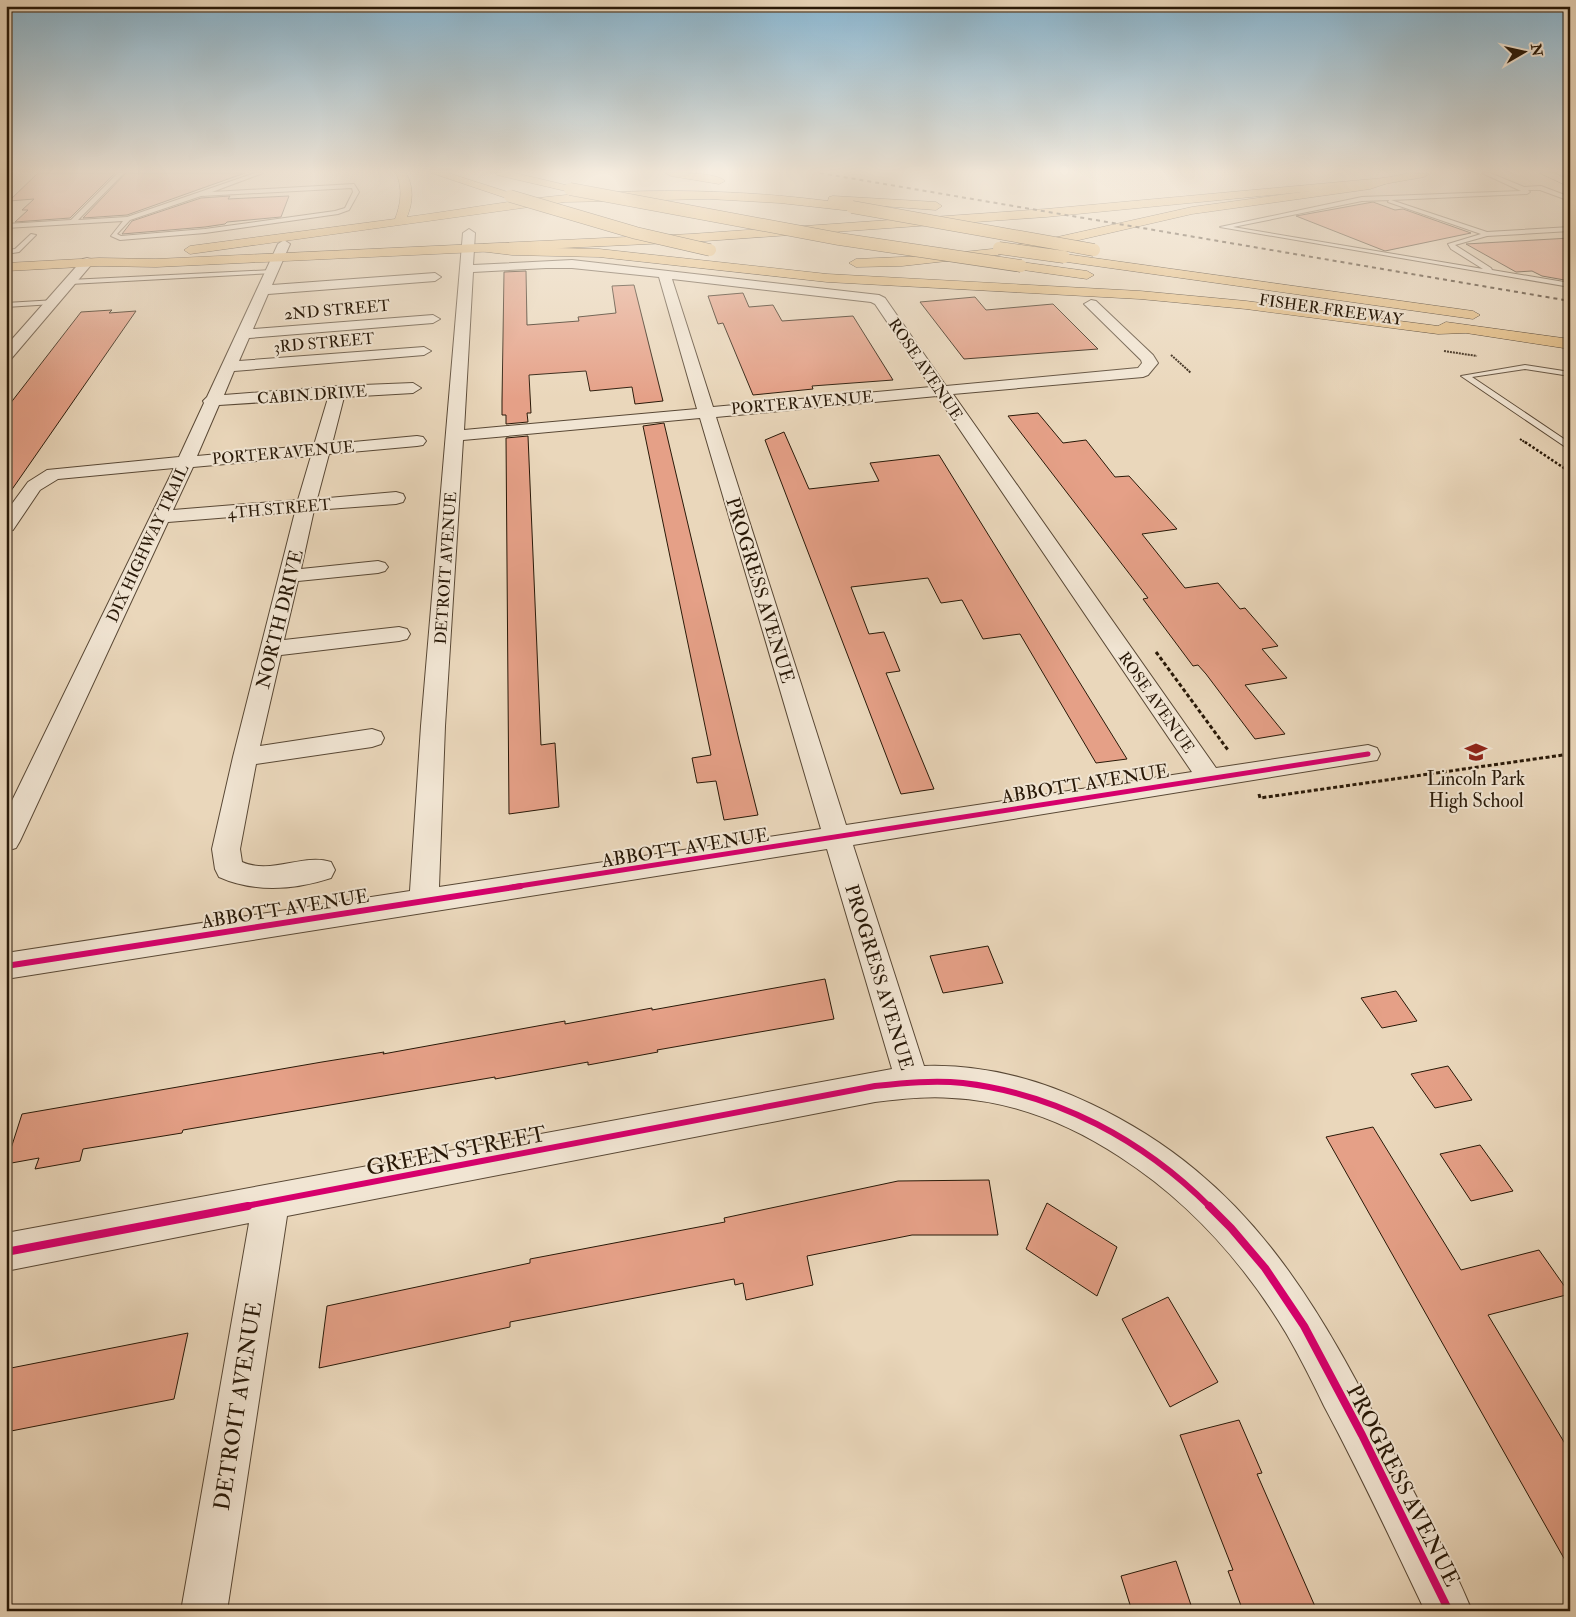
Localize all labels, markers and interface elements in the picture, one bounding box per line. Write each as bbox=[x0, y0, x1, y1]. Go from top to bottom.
north arrow bbox=[1498, 28, 1548, 78]
text: N bbox=[1527, 42, 1546, 58]
street label: FISHER FREEWAY bbox=[1258, 290, 1405, 330]
street label: 2ND STREET bbox=[283, 295, 391, 325]
street label: ROSE AVENUE bbox=[884, 315, 967, 425]
street label: 3RD STREET bbox=[273, 329, 375, 357]
street label: CABIN DRIVE bbox=[256, 381, 368, 409]
street label: PORTER AVENUE bbox=[730, 387, 874, 419]
street label: PORTER AVENUE bbox=[211, 437, 355, 469]
street label: DIX HIGHWAY TRAIL bbox=[102, 461, 194, 626]
street label: DETROIT AVENUE bbox=[431, 491, 461, 645]
street label: 4TH STREET bbox=[226, 494, 332, 523]
street label: PROGRESS AVENUE bbox=[720, 495, 800, 686]
street label: NORTH DRIVE bbox=[251, 547, 309, 691]
street label: ROSE AVENUE bbox=[1114, 648, 1199, 757]
school or university icon: Lincoln Park High School bbox=[1463, 739, 1489, 765]
street label: ABBOTT AVENUE bbox=[999, 759, 1171, 809]
place label: Lincoln Park High School bbox=[1427, 767, 1525, 813]
street label: ABBOTT AVENUE bbox=[599, 823, 771, 873]
street label: PROGRESS AVENUE bbox=[839, 882, 919, 1073]
street label: ABBOTT AVENUE bbox=[199, 884, 371, 934]
street label: GREEN STREET bbox=[364, 1120, 549, 1182]
street label: DETROIT AVENUE bbox=[208, 1300, 268, 1512]
street label: PROGRESS AVENUE bbox=[1340, 1380, 1466, 1591]

